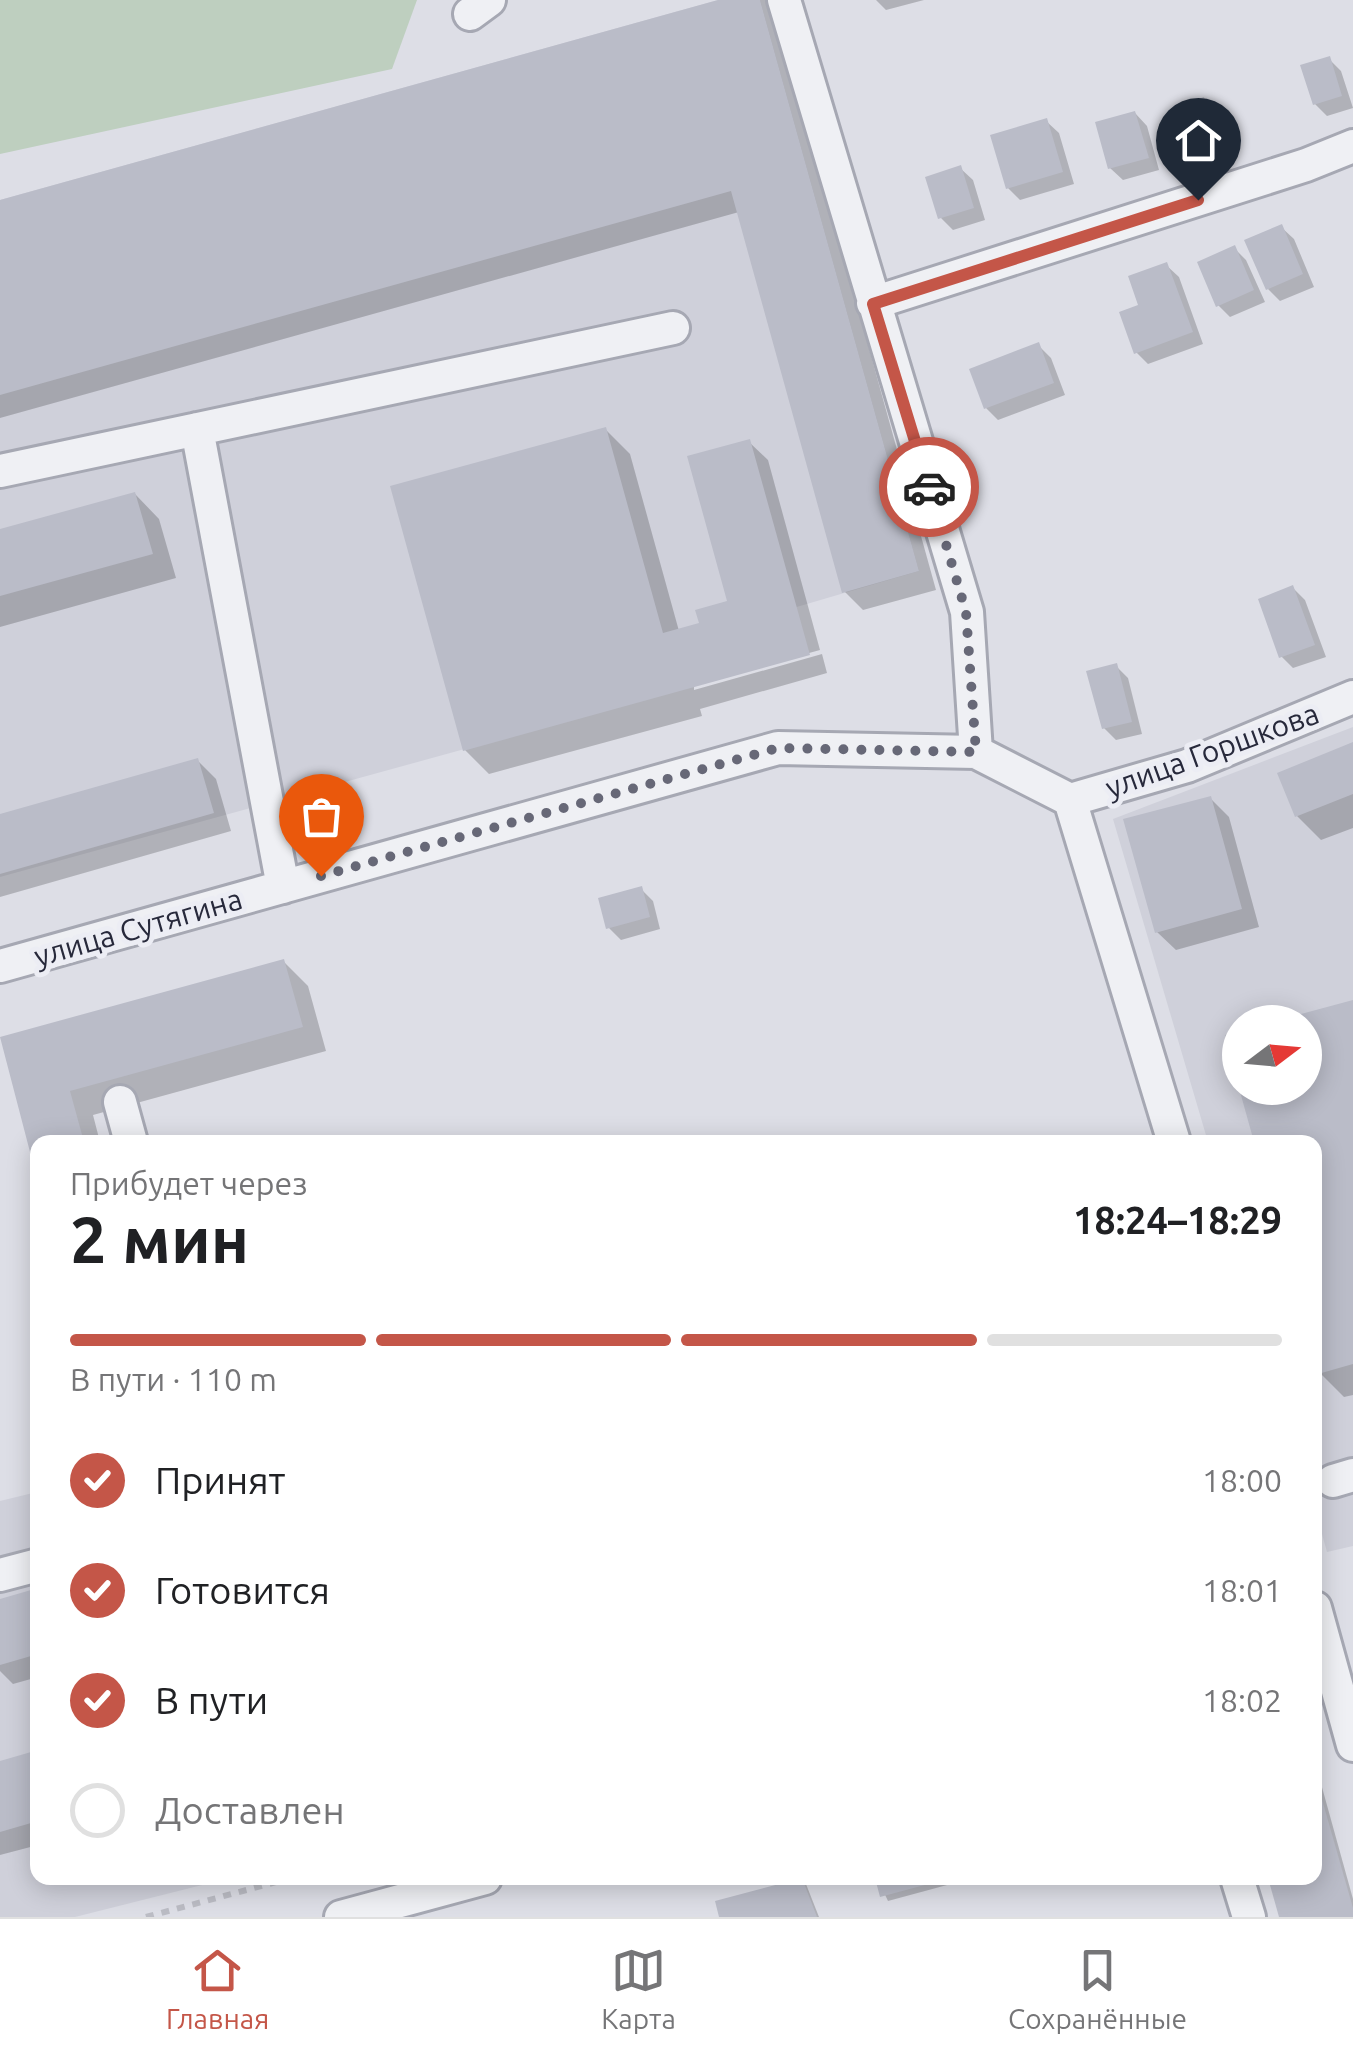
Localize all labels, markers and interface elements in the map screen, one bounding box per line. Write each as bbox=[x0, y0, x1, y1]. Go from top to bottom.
pin bbox=[1156, 98, 1241, 201]
icon: home bbox=[1171, 113, 1226, 168]
courier bbox=[879, 437, 979, 537]
icon: car bbox=[902, 460, 957, 515]
street label: улица Горшкова bbox=[1101, 696, 1323, 804]
pin bbox=[279, 774, 364, 877]
icon: bag bbox=[294, 789, 349, 844]
street label: улица Сутягина bbox=[30, 881, 246, 973]
north arrow bbox=[1222, 1005, 1322, 1105]
map controls bbox=[1222, 1005, 1322, 1105]
text: Прибудет через bbox=[70, 1165, 308, 1201]
text: 18:24–18:29 bbox=[1073, 1199, 1282, 1241]
text: 2 мин bbox=[70, 1202, 249, 1275]
text: В пути · 110 m bbox=[70, 1361, 277, 1397]
icon: check bbox=[70, 1453, 125, 1508]
text: Принят bbox=[155, 1459, 285, 1501]
text: 18:00 bbox=[1202, 1462, 1282, 1498]
icon: check bbox=[70, 1563, 125, 1618]
text: Готовится bbox=[155, 1569, 330, 1611]
text: 18:01 bbox=[1202, 1572, 1282, 1608]
icon: check bbox=[70, 1673, 125, 1728]
text: В пути bbox=[155, 1679, 268, 1721]
text: 18:02 bbox=[1202, 1682, 1282, 1718]
text: Доставлен bbox=[155, 1789, 345, 1831]
tab: Главная bbox=[166, 1943, 269, 2034]
tab: Карта bbox=[601, 1943, 676, 2034]
tab: Сохранённые bbox=[1008, 1943, 1187, 2034]

